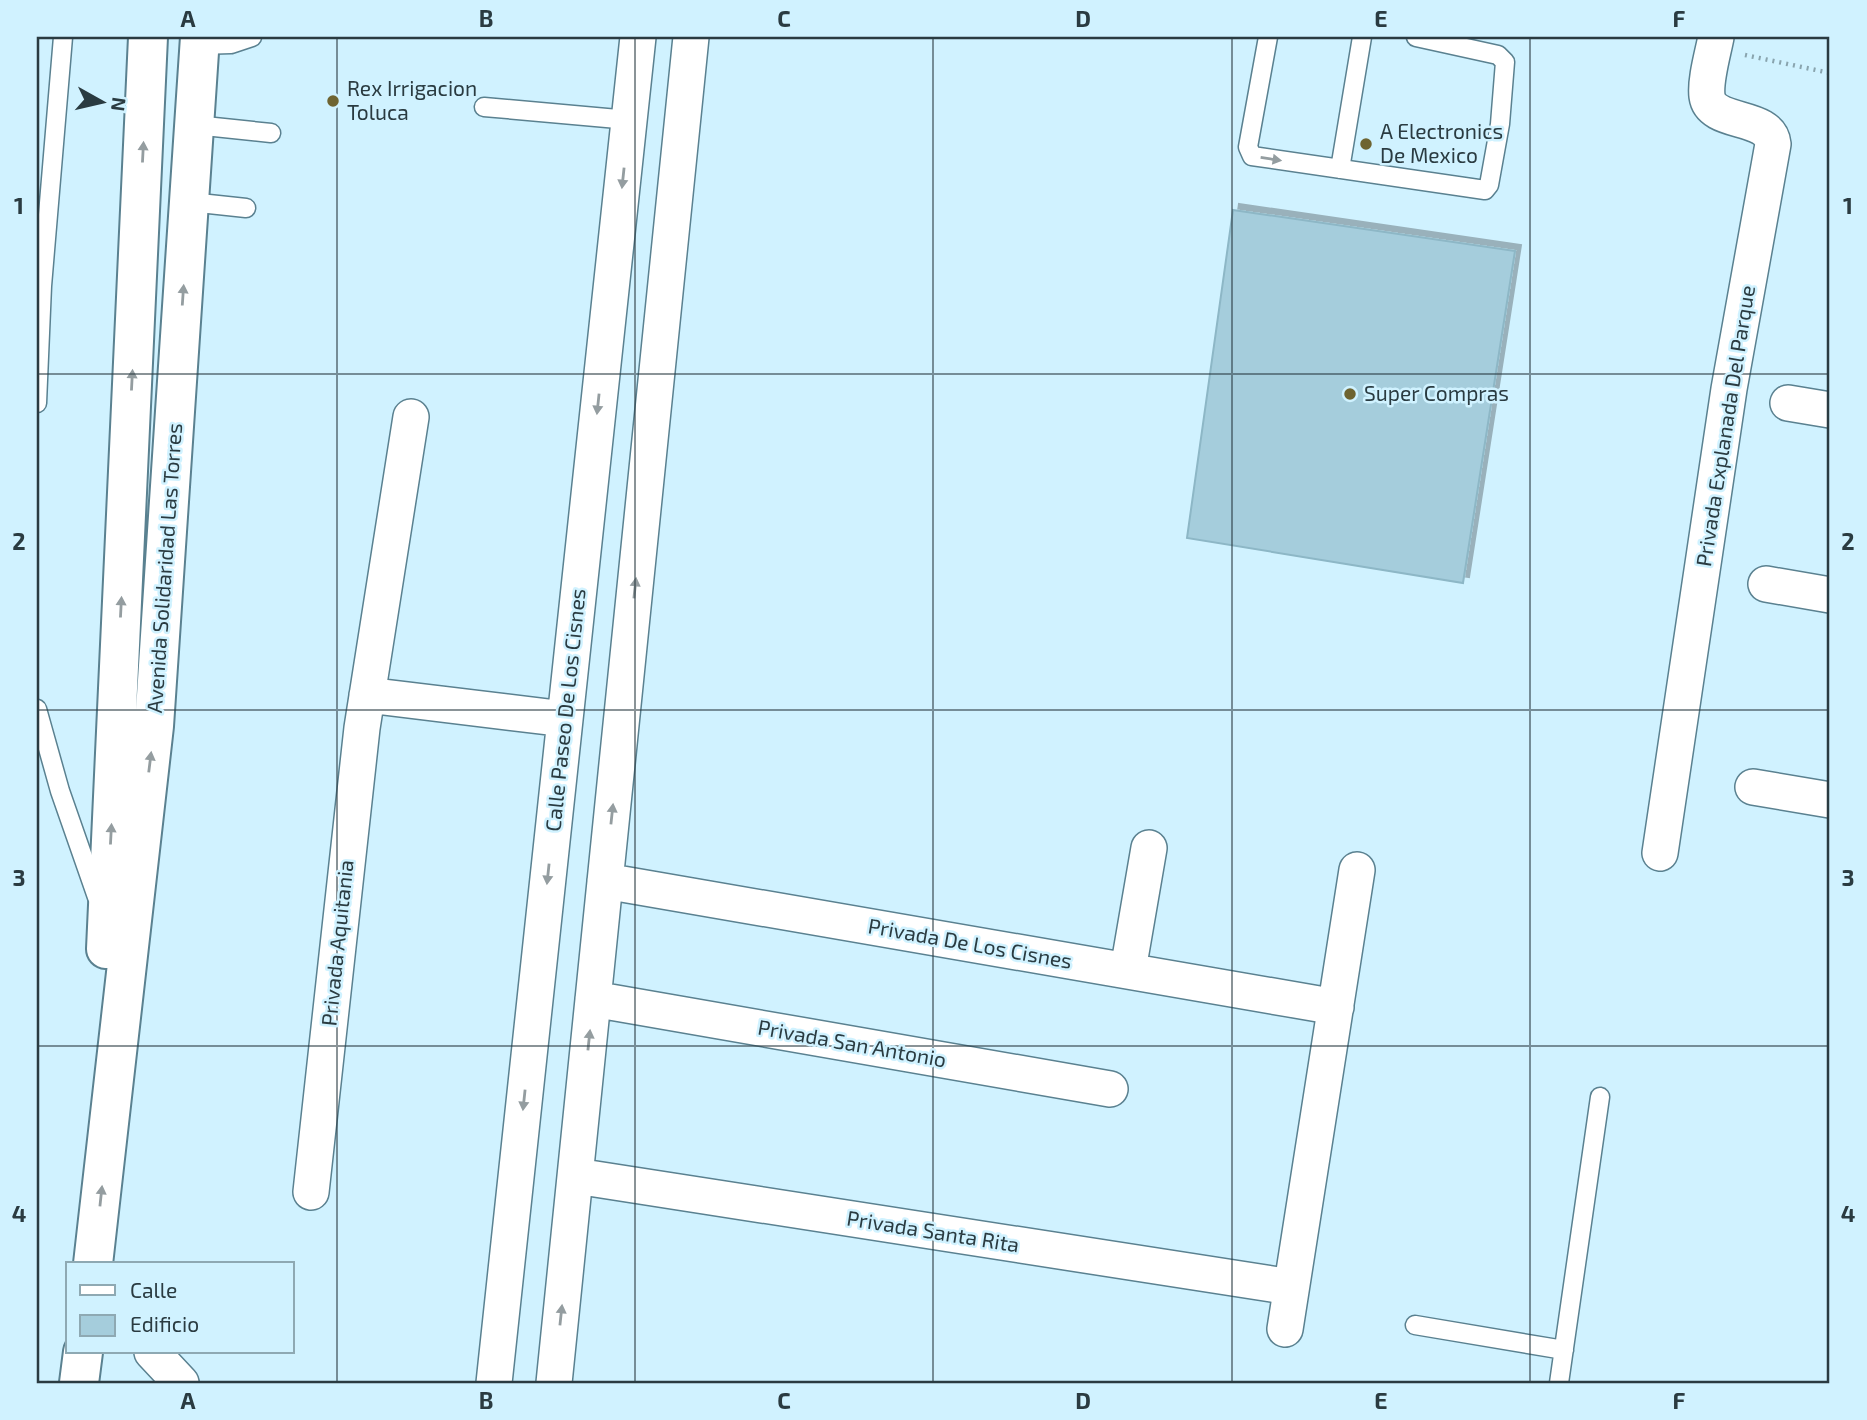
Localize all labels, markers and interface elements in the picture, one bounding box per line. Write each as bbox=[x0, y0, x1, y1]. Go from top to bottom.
text: A bbox=[180, 4, 196, 32]
text: B bbox=[479, 4, 493, 32]
text: C bbox=[777, 4, 791, 32]
text: D bbox=[1075, 4, 1091, 32]
text: E bbox=[1374, 4, 1388, 32]
text: F bbox=[1673, 4, 1686, 32]
north arrow bbox=[66, 66, 136, 136]
place label: Rex Irrigacion Toluca bbox=[347, 75, 477, 124]
marker: Rex Irrigacion Toluca bbox=[325, 93, 341, 109]
text: N bbox=[107, 96, 132, 113]
place label: A Electronics De Mexico bbox=[1380, 118, 1503, 167]
marker: A Electronics De Mexico bbox=[1358, 136, 1374, 152]
one-way arrow bbox=[137, 141, 148, 163]
one-way arrow bbox=[1260, 154, 1282, 165]
one-way arrow bbox=[617, 167, 628, 189]
text: 1 bbox=[14, 191, 24, 219]
text: 1 bbox=[1843, 191, 1853, 219]
street label: Privada Explanada Del Parque bbox=[1690, 283, 1759, 568]
one-way arrow bbox=[178, 284, 189, 306]
one-way arrow bbox=[127, 368, 138, 390]
place label: Super Compras bbox=[1364, 380, 1509, 405]
marker: Super Compras bbox=[1342, 386, 1358, 402]
one-way arrow bbox=[593, 393, 604, 415]
street label: Avenida Solidaridad Las Torres bbox=[141, 422, 186, 714]
text: 2 bbox=[12, 527, 26, 555]
text: 2 bbox=[1841, 527, 1855, 555]
one-way arrow bbox=[630, 576, 641, 598]
street label: Calle Paseo De Los Cisnes bbox=[539, 587, 590, 833]
one-way arrow bbox=[116, 596, 127, 618]
one-way arrow bbox=[145, 751, 156, 773]
one-way arrow bbox=[607, 803, 618, 825]
one-way arrow bbox=[105, 823, 116, 845]
street label: Privada Aquitania bbox=[315, 858, 358, 1027]
text: 3 bbox=[12, 863, 26, 891]
one-way arrow bbox=[543, 863, 554, 885]
text: 3 bbox=[1841, 863, 1855, 891]
street label: Privada De Los Cisnes bbox=[866, 912, 1074, 973]
street label: Privada San Antonio bbox=[756, 1014, 949, 1071]
one-way arrow bbox=[584, 1029, 595, 1051]
one-way arrow bbox=[519, 1089, 530, 1111]
one-way arrow bbox=[96, 1185, 107, 1207]
text: 4 bbox=[12, 1199, 26, 1227]
text: 4 bbox=[1841, 1199, 1855, 1227]
street label: Privada Santa Rita bbox=[845, 1205, 1021, 1256]
legend bbox=[66, 1262, 294, 1354]
text: Calle bbox=[130, 1277, 177, 1302]
one-way arrow bbox=[556, 1304, 567, 1326]
text: Edificio bbox=[130, 1311, 199, 1336]
text: A bbox=[180, 1386, 196, 1414]
text: B bbox=[479, 1386, 493, 1414]
text: C bbox=[777, 1386, 791, 1414]
text: D bbox=[1075, 1386, 1091, 1414]
text: E bbox=[1374, 1386, 1388, 1414]
text: F bbox=[1673, 1386, 1686, 1414]

